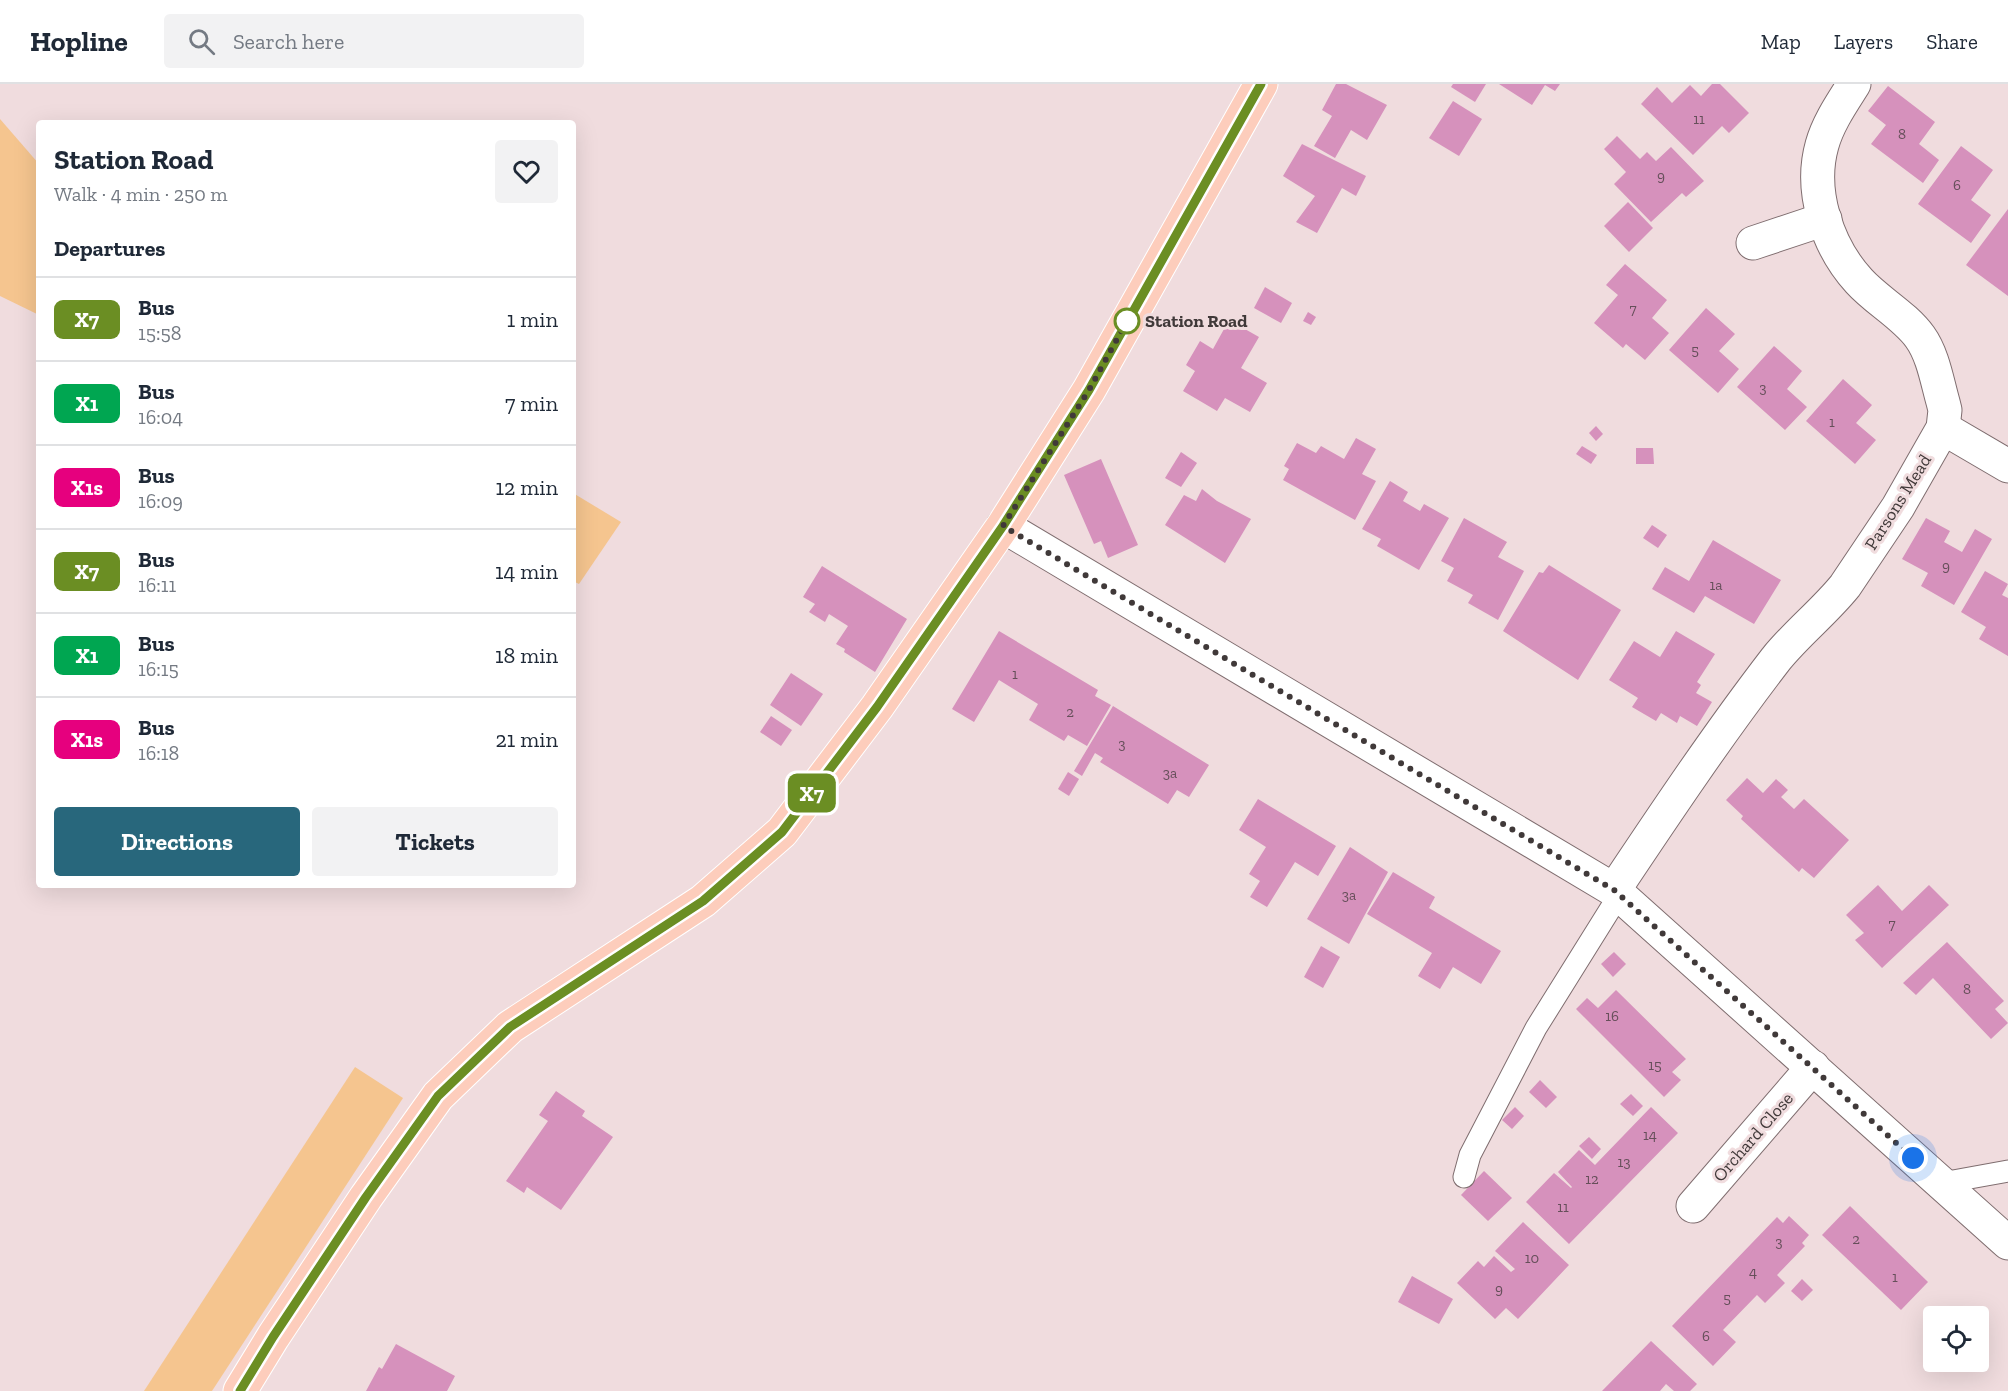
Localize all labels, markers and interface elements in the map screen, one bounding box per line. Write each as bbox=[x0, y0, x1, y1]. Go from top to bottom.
search box bbox=[164, 14, 584, 68]
text: Hopline bbox=[30, 25, 128, 58]
icon: search bbox=[185, 25, 218, 58]
text: Search here bbox=[233, 28, 344, 55]
text: Map bbox=[1761, 29, 1801, 54]
text: Layers bbox=[1834, 29, 1893, 54]
text: Share bbox=[1926, 29, 1978, 54]
house number: 11 bbox=[1693, 110, 1705, 128]
house number: 8 bbox=[1898, 125, 1906, 143]
button: heart bbox=[495, 140, 558, 203]
text: Station Road bbox=[54, 143, 213, 176]
house number: 9 bbox=[1657, 167, 1665, 185]
house number: 6 bbox=[1953, 176, 1961, 194]
text: Walk · 4 min · 250 m bbox=[54, 182, 228, 206]
text: Departures bbox=[54, 235, 165, 262]
text: Bus bbox=[138, 294, 175, 321]
house number: 7 bbox=[1629, 300, 1637, 318]
text: 1 min bbox=[507, 306, 558, 333]
text: X7 bbox=[75, 307, 99, 332]
marker: Station Road bbox=[1114, 308, 1140, 334]
place label: Station Road bbox=[1145, 310, 1248, 332]
text: 15:58 bbox=[138, 321, 181, 345]
house number: 5 bbox=[1691, 341, 1699, 359]
text: Bus bbox=[138, 378, 175, 405]
house number: 3 bbox=[1759, 379, 1767, 397]
text: 7 min bbox=[505, 390, 558, 417]
text: X1 bbox=[76, 391, 98, 416]
text: 16:04 bbox=[138, 405, 183, 429]
house number: 1 bbox=[1829, 413, 1835, 431]
street label: Parsons Mead bbox=[1860, 450, 1936, 554]
text: Bus bbox=[138, 462, 175, 489]
text: 12 min bbox=[495, 474, 558, 501]
text: X1s bbox=[71, 475, 103, 500]
text: 16:09 bbox=[138, 489, 183, 513]
text: Bus bbox=[138, 546, 175, 573]
house number: 9 bbox=[1942, 557, 1950, 575]
text: 14 min bbox=[495, 558, 558, 585]
text: X7 bbox=[75, 559, 99, 584]
text: 16:11 bbox=[138, 573, 176, 597]
house number: 1a bbox=[1709, 576, 1723, 594]
text: Bus bbox=[138, 630, 175, 657]
text: 18 min bbox=[495, 642, 558, 669]
text: X1 bbox=[76, 643, 98, 668]
text: 16:15 bbox=[138, 657, 179, 681]
house number: 1 bbox=[1012, 665, 1018, 683]
house number: 2 bbox=[1066, 703, 1074, 721]
text: Bus bbox=[138, 714, 175, 741]
text: 21 min bbox=[495, 726, 558, 753]
text: X1s bbox=[71, 727, 103, 752]
house number: 3 bbox=[1118, 735, 1126, 753]
text: 16:18 bbox=[138, 741, 179, 765]
house number: 3a bbox=[1163, 764, 1177, 782]
line badge: X7 bbox=[785, 774, 839, 812]
text: X7 bbox=[800, 781, 824, 806]
button: Directions bbox=[54, 807, 300, 876]
button: Tickets bbox=[312, 807, 558, 876]
house number: 3a bbox=[1342, 886, 1356, 904]
house number: 7 bbox=[1888, 915, 1896, 933]
house number: 8 bbox=[1963, 980, 1971, 998]
house number: 16 bbox=[1605, 1007, 1619, 1025]
house number: 15 bbox=[1648, 1056, 1662, 1074]
street label: Orchard Close bbox=[1708, 1088, 1798, 1186]
house number: 14 bbox=[1643, 1126, 1657, 1144]
your location bbox=[1898, 1143, 1928, 1173]
house number: 13 bbox=[1617, 1153, 1631, 1171]
house number: 12 bbox=[1585, 1170, 1599, 1188]
house number: 11 bbox=[1557, 1198, 1569, 1216]
house number: 2 bbox=[1852, 1230, 1860, 1248]
house number: 3 bbox=[1775, 1233, 1783, 1251]
house number: 10 bbox=[1525, 1249, 1539, 1267]
house number: 4 bbox=[1749, 1263, 1757, 1281]
house number: 1 bbox=[1892, 1268, 1898, 1286]
house number: 9 bbox=[1495, 1280, 1503, 1298]
house number: 5 bbox=[1723, 1289, 1731, 1307]
map controls bbox=[1923, 1306, 1989, 1372]
button: locate bbox=[1923, 1306, 1989, 1372]
house number: 6 bbox=[1702, 1327, 1710, 1345]

